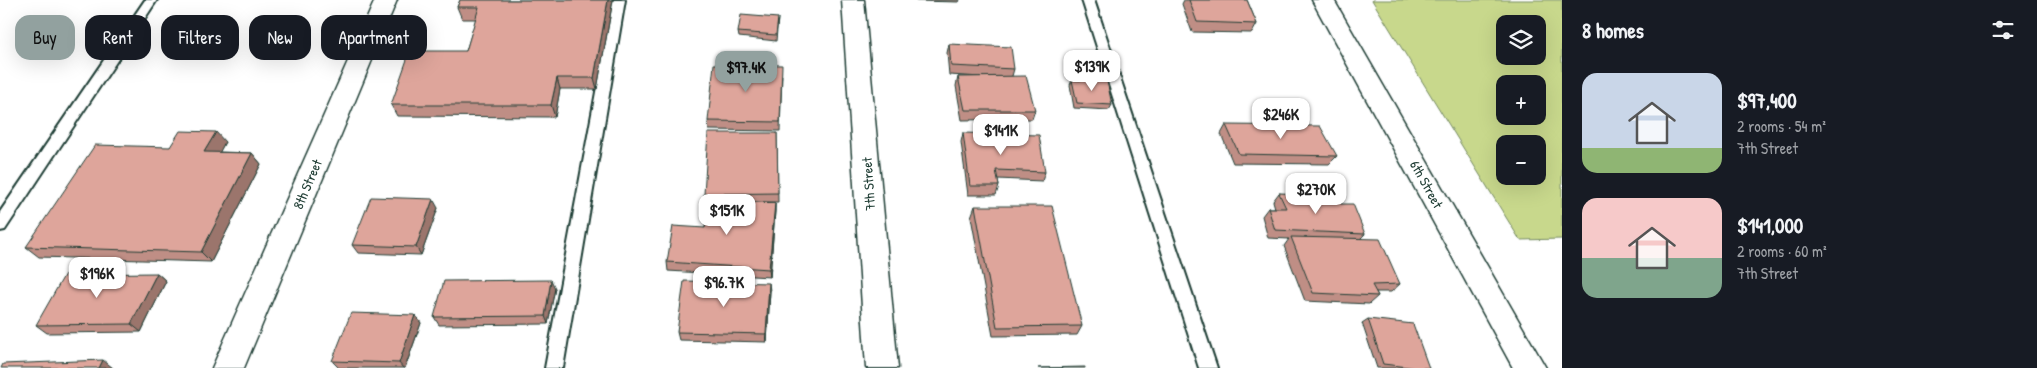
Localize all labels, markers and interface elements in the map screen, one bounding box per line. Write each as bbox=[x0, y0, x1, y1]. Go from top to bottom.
chip: Buy bbox=[15, 15, 75, 60]
chip: Rent bbox=[85, 15, 151, 60]
chip: Filters bbox=[161, 15, 239, 60]
chip: New bbox=[249, 15, 311, 60]
chip: Apartment bbox=[321, 15, 427, 60]
map controls bbox=[1496, 15, 1546, 185]
button: layers bbox=[1496, 15, 1546, 65]
text: 8 homes bbox=[1582, 16, 1644, 45]
icon: filters bbox=[1989, 16, 2017, 44]
pin: $139K bbox=[1057, 49, 1127, 92]
pin: $97.4K bbox=[705, 51, 787, 93]
text: $139K bbox=[1074, 55, 1110, 77]
text: $97.4K bbox=[726, 56, 766, 78]
button: + bbox=[1496, 75, 1546, 125]
text: $97,400 bbox=[1737, 86, 1797, 115]
icon: home bbox=[1622, 93, 1682, 153]
pin: $246K bbox=[1246, 98, 1316, 140]
text: $246K bbox=[1263, 103, 1299, 125]
pin: $141K bbox=[966, 114, 1036, 156]
text: 2 rooms · 54 m² bbox=[1737, 115, 1826, 137]
text: $141K bbox=[984, 119, 1018, 141]
button: − bbox=[1496, 135, 1546, 185]
text: 7th Street bbox=[1737, 137, 1798, 159]
street label: 8th Street bbox=[288, 156, 326, 212]
street label: 7th Street bbox=[857, 157, 879, 211]
street label: 6th Street bbox=[1406, 157, 1448, 212]
pin: $270K bbox=[1281, 172, 1351, 215]
text: $270K bbox=[1296, 178, 1336, 200]
pin: $151K bbox=[692, 194, 762, 236]
text: $151K bbox=[710, 199, 744, 221]
text: $141,000 bbox=[1737, 211, 1803, 240]
icon: home bbox=[1622, 218, 1682, 278]
text: 2 rooms · 60 m² bbox=[1737, 240, 1827, 262]
pin: $196K bbox=[62, 256, 132, 299]
text: $196K bbox=[80, 262, 114, 284]
text: 7th Street bbox=[1737, 262, 1798, 284]
pin: $96.7K bbox=[683, 266, 765, 308]
text: $96.7K bbox=[704, 271, 744, 293]

